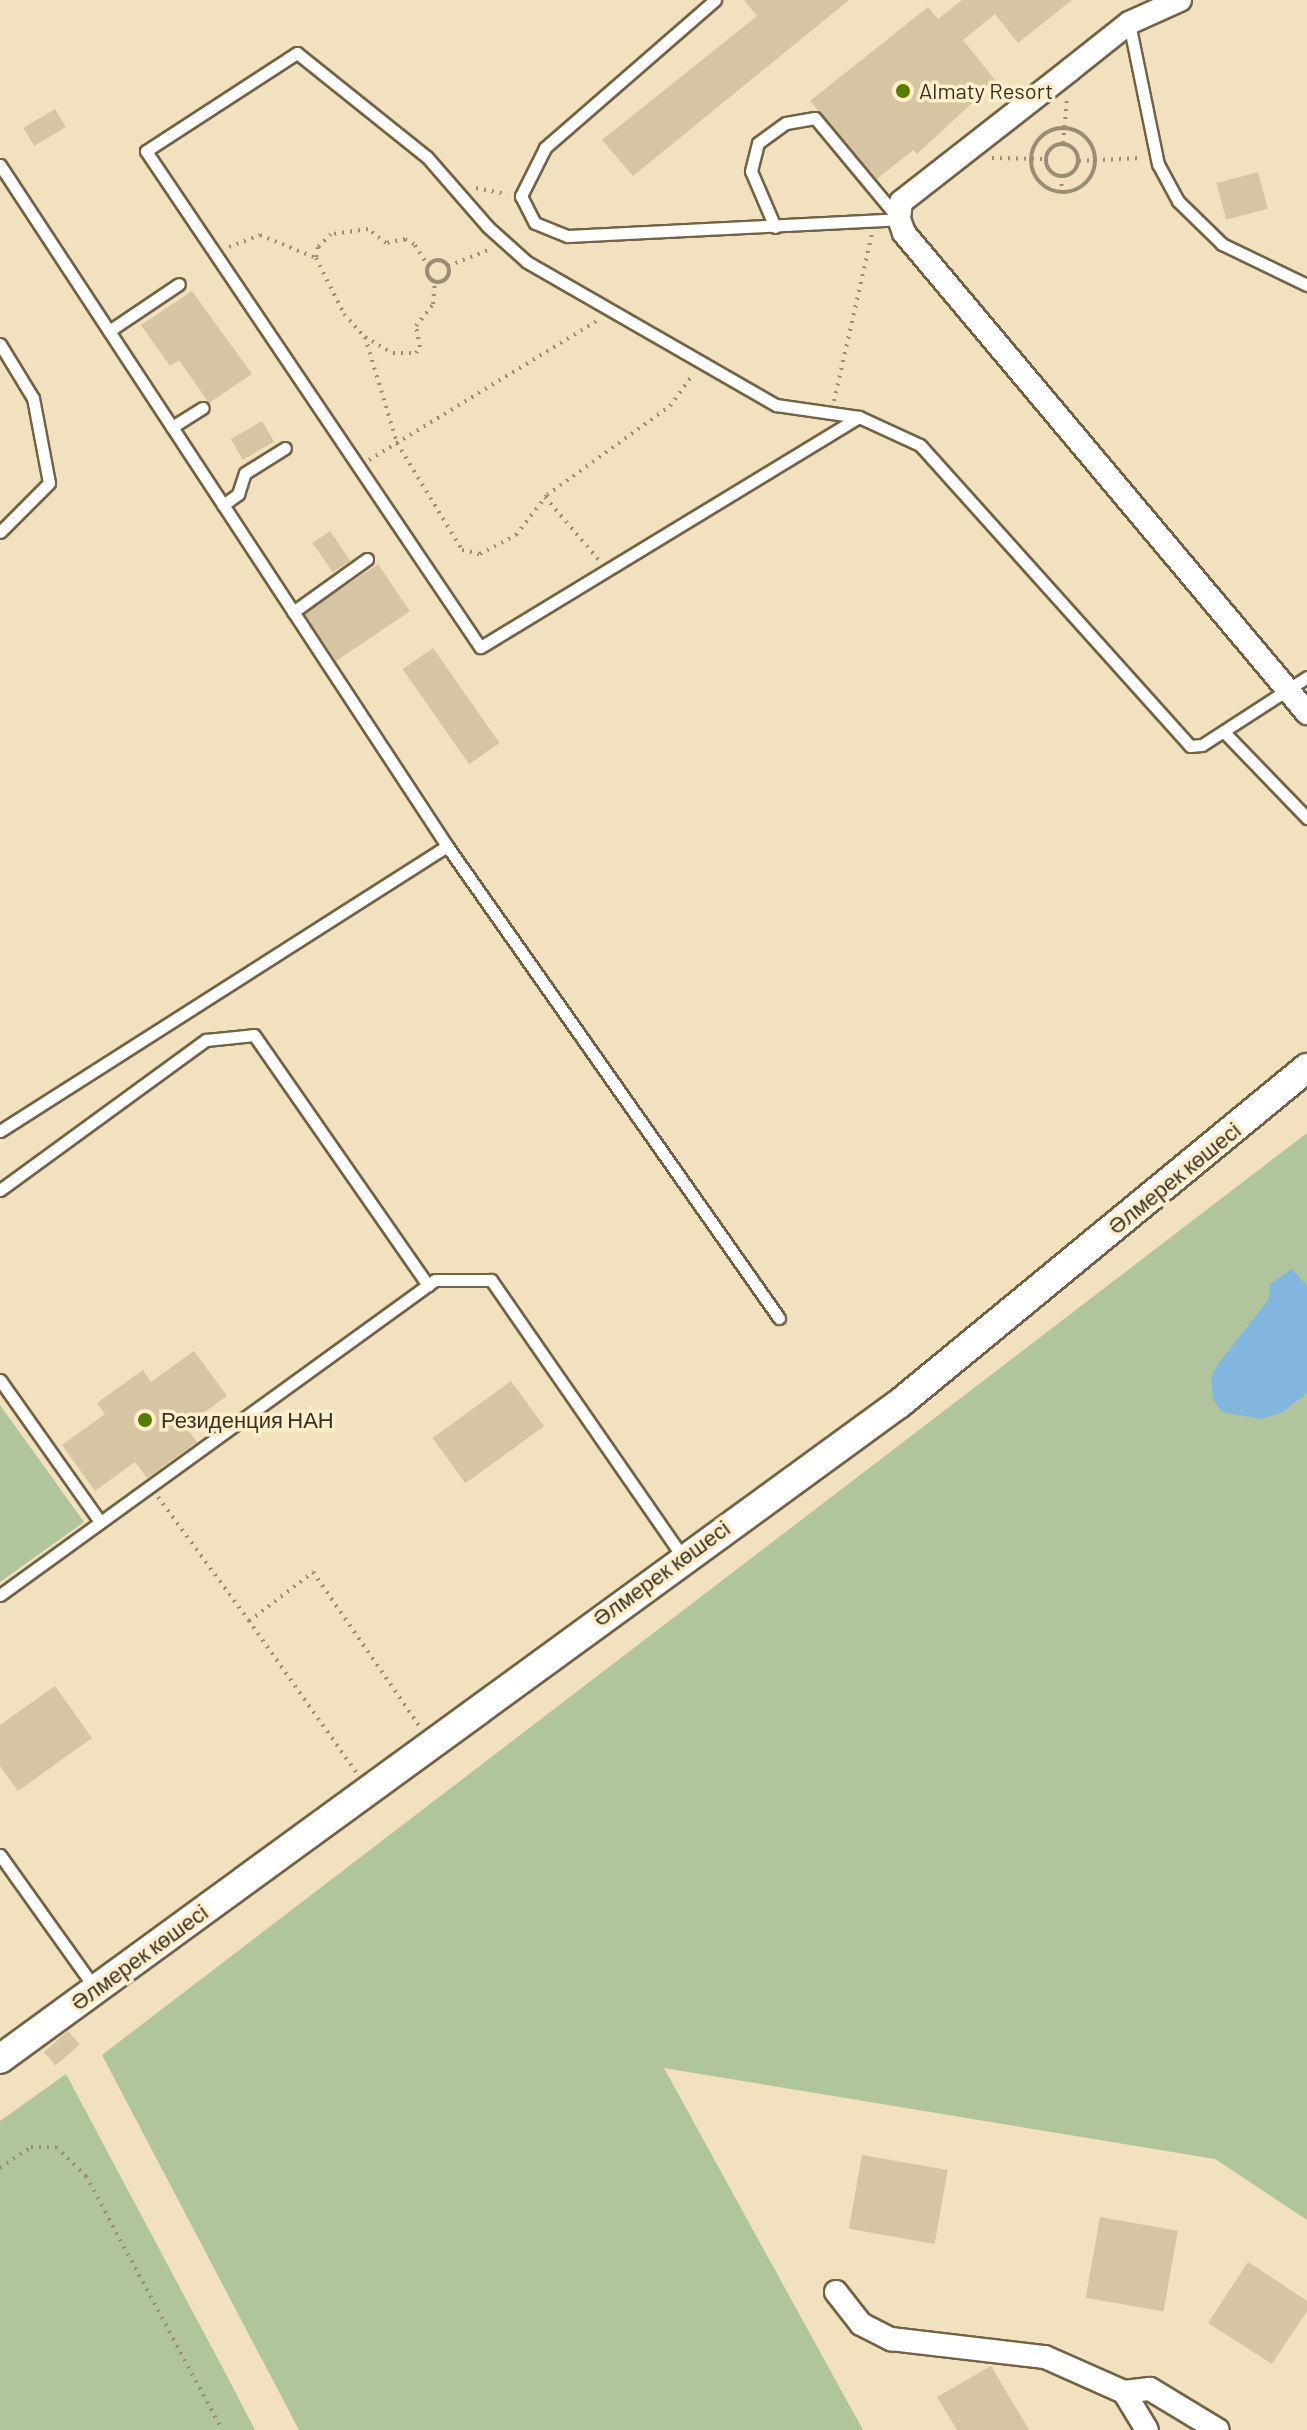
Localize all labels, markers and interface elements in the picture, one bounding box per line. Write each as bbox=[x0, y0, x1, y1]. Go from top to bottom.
place label: Almaty Resort bbox=[919, 78, 1053, 104]
marker: Almaty Resort bbox=[894, 82, 912, 100]
street label: Әлмерек көшесі bbox=[1102, 1116, 1246, 1240]
place label: Резиденция НАН bbox=[161, 1407, 334, 1433]
marker: Резиденция НАН bbox=[136, 1411, 154, 1429]
street label: Әлмерек көшесі bbox=[587, 1514, 735, 1632]
street label: Әлмерек көшесі bbox=[65, 1898, 213, 2016]

